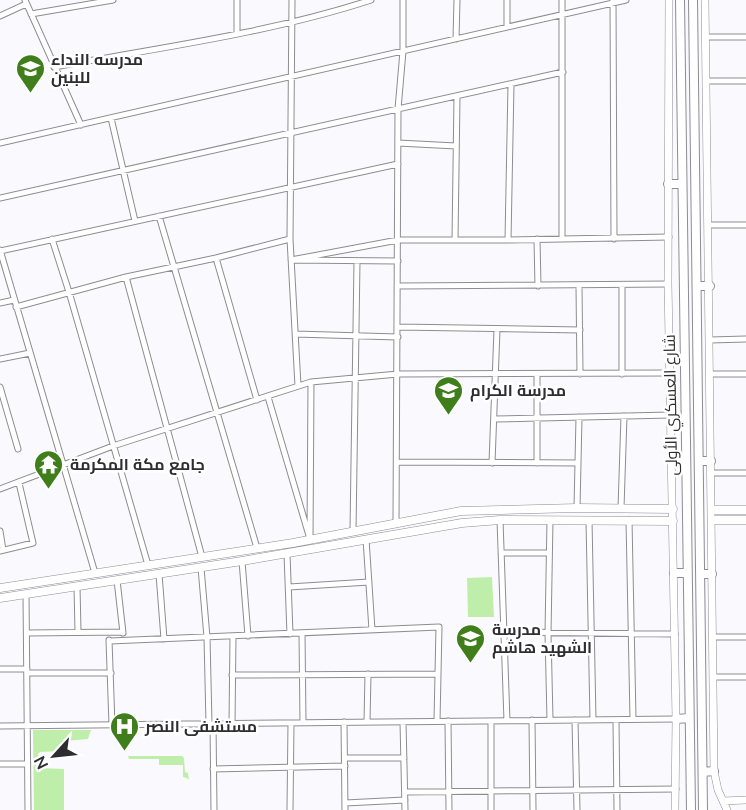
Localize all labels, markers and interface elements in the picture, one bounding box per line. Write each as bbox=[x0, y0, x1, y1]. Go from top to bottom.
place label: مدرسه النداء للبنين bbox=[51, 49, 143, 87]
school or university icon: مدرسه النداء للبنين bbox=[14, 52, 46, 94]
street label: شارع العسكري الأولى bbox=[659, 334, 685, 476]
school or university icon: مدرسة الكرام bbox=[433, 374, 465, 416]
place label: مدرسة الكرام bbox=[470, 380, 566, 402]
temple icon: جامع مكة المكرمة bbox=[33, 448, 65, 490]
place label: جامع مكة المكرمة bbox=[70, 454, 205, 475]
place label: مدرسة الشهيد هاشم bbox=[492, 619, 592, 659]
school or university icon: مدرسة الشهيد هاشم bbox=[455, 622, 487, 664]
hospital icon: مستشفى النصر bbox=[108, 710, 140, 752]
place label: مستشفى النصر bbox=[144, 716, 257, 736]
north arrow bbox=[24, 726, 84, 786]
text: N bbox=[29, 753, 52, 773]

